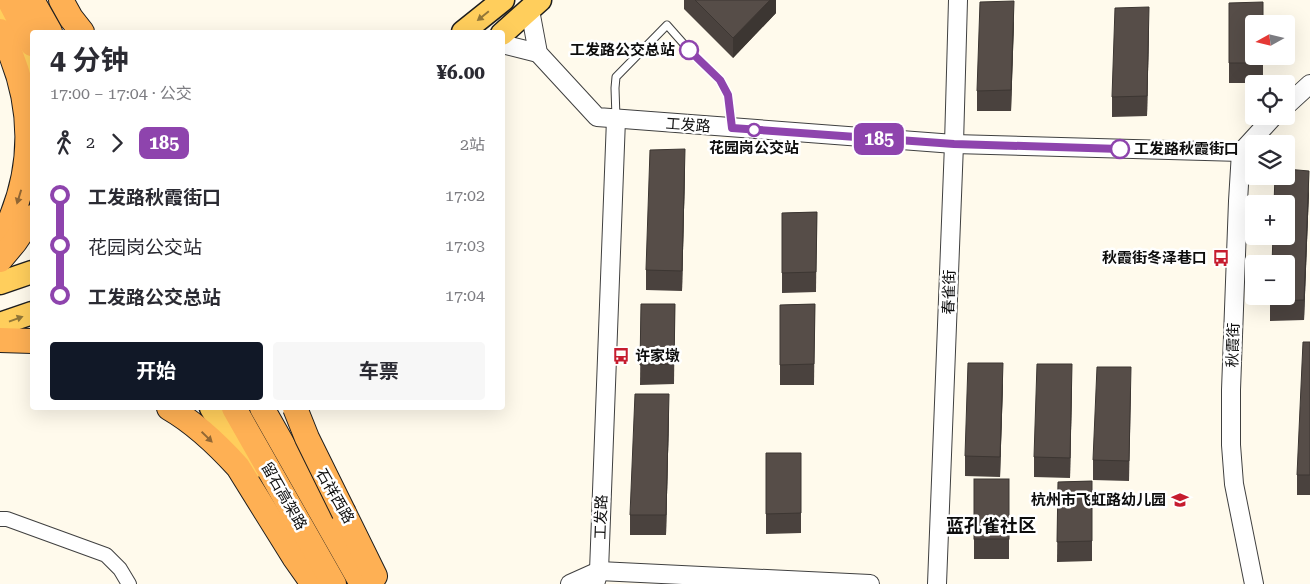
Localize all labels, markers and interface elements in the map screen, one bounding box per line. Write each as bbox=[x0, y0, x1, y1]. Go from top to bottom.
one-way arrow bbox=[477, 11, 490, 22]
north arrow bbox=[1245, 15, 1295, 65]
map controls bbox=[1245, 15, 1295, 305]
marker: 工发路公交总站 bbox=[679, 40, 699, 60]
place label: 工发路公交总站 bbox=[570, 41, 675, 59]
text: 4 分钟 bbox=[50, 44, 129, 77]
text: ¥6.00 bbox=[436, 61, 485, 84]
button: locate bbox=[1245, 75, 1295, 125]
text: 17:00 – 17:04 · 公交 bbox=[50, 84, 192, 103]
street label: 工发路 bbox=[665, 114, 711, 136]
marker: 花园岗公交站 bbox=[747, 123, 761, 137]
line badge: 185 bbox=[850, 123, 908, 155]
text: 185 bbox=[864, 128, 894, 149]
icon: walk bbox=[50, 129, 78, 157]
icon: forward bbox=[103, 129, 131, 157]
text: 185 bbox=[149, 132, 179, 153]
text: 2 bbox=[86, 133, 95, 152]
text: 2站 bbox=[460, 135, 485, 154]
button: layers bbox=[1245, 135, 1295, 185]
place label: 花园岗公交站 bbox=[709, 139, 799, 157]
marker: 工发路秋霞街口 bbox=[1110, 139, 1130, 159]
place label: 工发路秋霞街口 bbox=[1134, 140, 1239, 158]
text: 工发路秋霞街口 bbox=[88, 186, 221, 209]
text: 17:02 bbox=[445, 186, 485, 205]
one-way arrow bbox=[14, 190, 22, 205]
button: + bbox=[1245, 195, 1295, 245]
text: 花园岗公交站 bbox=[88, 236, 202, 259]
text: 17:03 bbox=[445, 236, 485, 255]
bus stop icon: 秋霞街冬泽巷口 bbox=[1211, 248, 1231, 268]
place label: 秋霞街冬泽巷口 bbox=[1102, 249, 1207, 267]
button: − bbox=[1245, 255, 1295, 305]
street label: 春雀街 bbox=[939, 269, 959, 315]
text: 工发路公交总站 bbox=[88, 286, 221, 309]
text: 17:04 bbox=[445, 286, 485, 305]
one-way arrow bbox=[9, 315, 24, 322]
street label: 秋霞街 bbox=[1223, 322, 1243, 368]
button: 开始 bbox=[50, 342, 263, 400]
button: 车票 bbox=[273, 342, 485, 400]
bus stop icon: 许家墩 bbox=[611, 346, 631, 366]
place label: 许家墩 bbox=[635, 347, 680, 365]
one-way arrow bbox=[201, 431, 213, 443]
street label: 留石高架路 bbox=[257, 459, 311, 533]
street label: 石祥西路 bbox=[312, 466, 358, 526]
school or university icon: 杭州市飞虹路幼儿园 bbox=[1170, 490, 1190, 510]
place label: 杭州市飞虹路幼儿园 bbox=[1031, 491, 1166, 509]
street label: 工发路 bbox=[591, 494, 611, 540]
district label: 蓝孔雀社区 bbox=[946, 515, 1036, 536]

